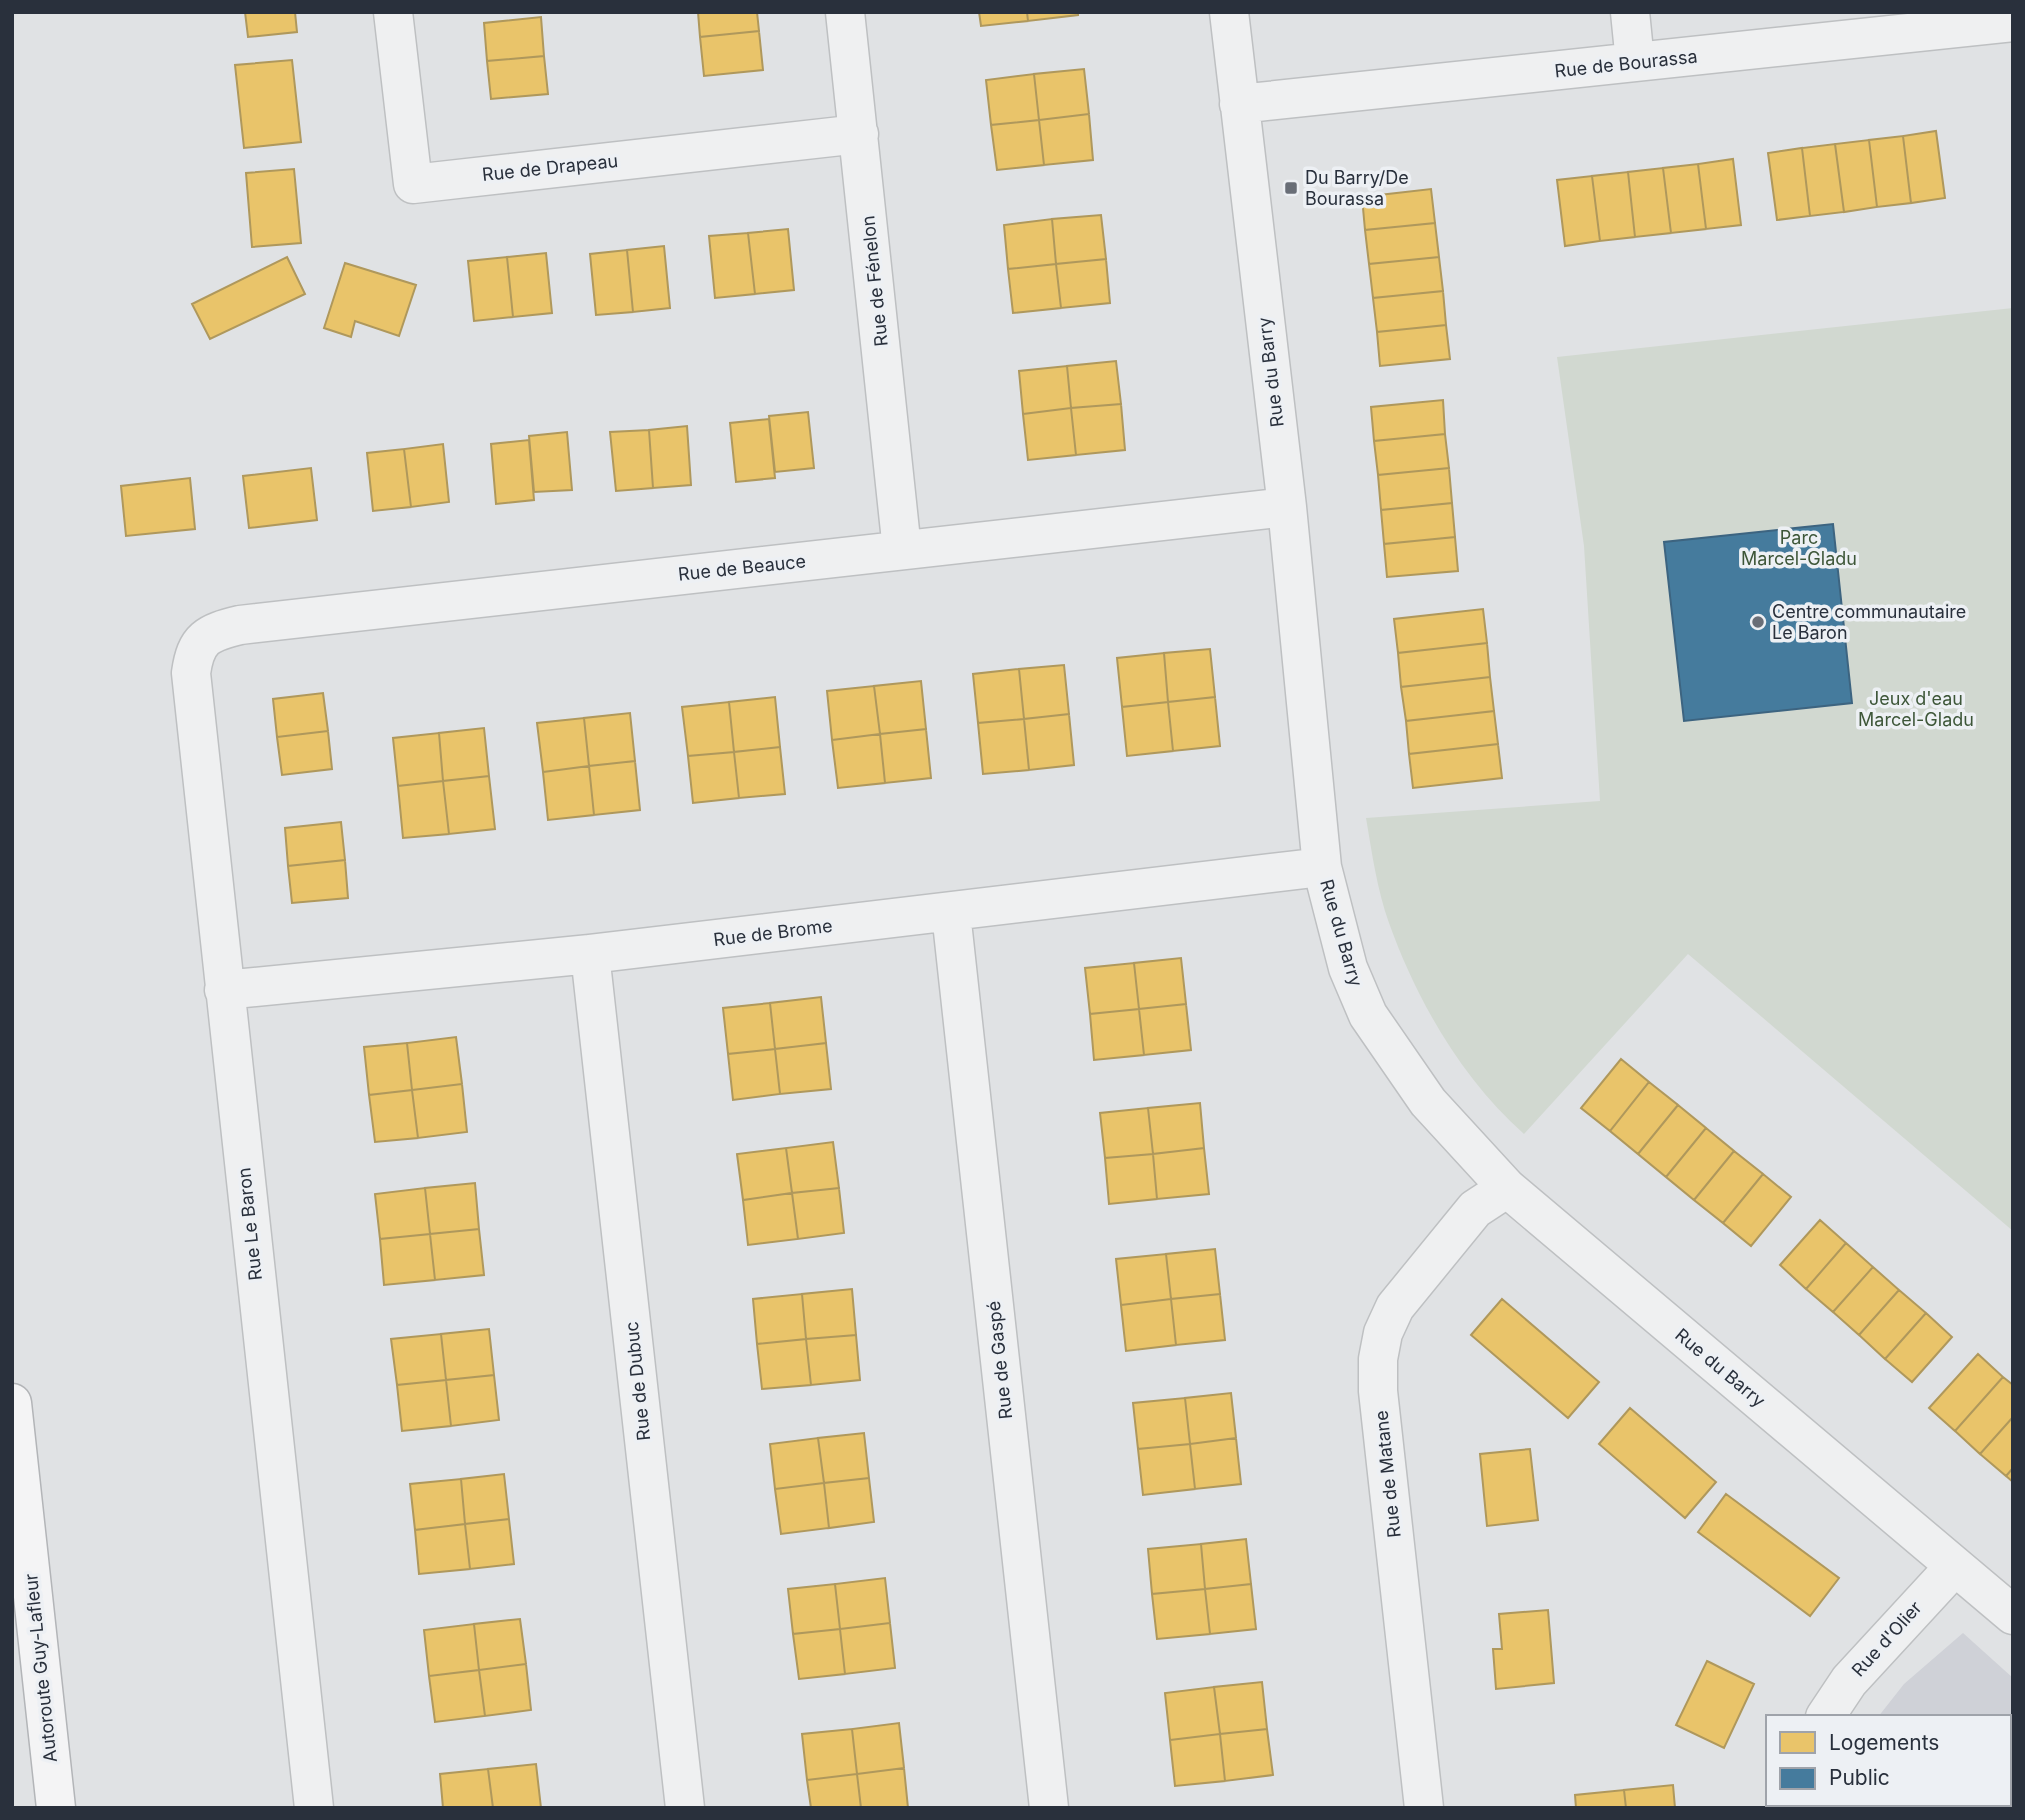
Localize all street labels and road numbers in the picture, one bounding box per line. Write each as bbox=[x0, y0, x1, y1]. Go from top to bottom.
street label: Rue de Bourassa bbox=[1553, 46, 1698, 81]
street label: Rue de Drapeau bbox=[481, 150, 619, 185]
street label: Rue de Fénelon bbox=[857, 214, 892, 348]
street label: Rue du Barry bbox=[1253, 316, 1288, 428]
street label: Rue de Beauce bbox=[677, 550, 807, 585]
street label: Rue du Barry bbox=[1316, 877, 1367, 989]
street label: Rue de Brome bbox=[712, 915, 834, 950]
street label: Rue Le Baron bbox=[233, 1167, 266, 1281]
street label: Rue de Gaspé bbox=[983, 1300, 1016, 1420]
street label: Rue de Dubuc bbox=[621, 1320, 654, 1442]
street label: Rue du Barry bbox=[1671, 1324, 1769, 1411]
street label: Rue de Matane bbox=[1370, 1409, 1405, 1539]
street label: Autoroute Guy-Lafleur bbox=[20, 1572, 61, 1763]
street label: Rue d'Olier bbox=[1847, 1597, 1926, 1681]

